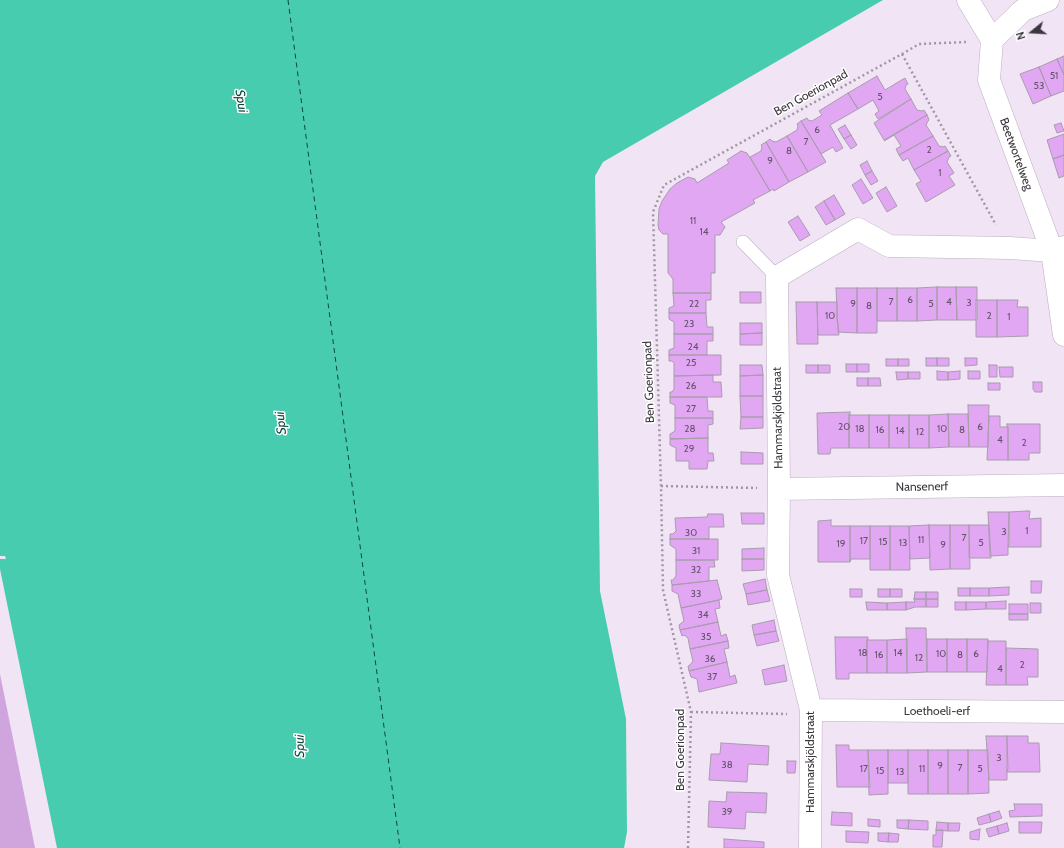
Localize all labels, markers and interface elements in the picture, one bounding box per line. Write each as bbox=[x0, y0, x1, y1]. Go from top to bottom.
north arrow bbox=[1012, 12, 1052, 52]
text: N bbox=[1013, 30, 1028, 42]
street label: Ben Goerionpad bbox=[772, 67, 850, 119]
house number: 51 bbox=[1050, 70, 1058, 82]
house number: 53 bbox=[1034, 80, 1044, 92]
water label: Spui bbox=[232, 89, 250, 113]
house number: 5 bbox=[877, 91, 883, 103]
street label: Beetwortelweg bbox=[996, 116, 1036, 192]
house number: 6 bbox=[814, 124, 820, 136]
house number: 7 bbox=[803, 136, 809, 148]
house number: 2 bbox=[926, 144, 932, 156]
house number: 8 bbox=[786, 145, 792, 157]
house number: 9 bbox=[767, 155, 773, 167]
house number: 1 bbox=[938, 167, 942, 179]
house number: 11 bbox=[690, 215, 696, 227]
house number: 14 bbox=[699, 226, 709, 238]
house number: 6 bbox=[907, 294, 913, 306]
house number: 7 bbox=[888, 296, 894, 308]
house number: 4 bbox=[946, 296, 952, 308]
house number: 3 bbox=[966, 297, 972, 309]
house number: 22 bbox=[689, 298, 699, 310]
house number: 9 bbox=[850, 298, 856, 310]
house number: 5 bbox=[928, 298, 934, 310]
house number: 8 bbox=[866, 300, 872, 312]
house number: 10 bbox=[825, 310, 835, 322]
house number: 2 bbox=[986, 310, 992, 322]
house number: 1 bbox=[1007, 311, 1011, 323]
house number: 23 bbox=[684, 318, 694, 330]
street label: Ben Goerionpad bbox=[640, 341, 658, 423]
house number: 24 bbox=[687, 341, 699, 353]
house number: 25 bbox=[686, 357, 696, 369]
street label: Hammarskjöldstraat bbox=[770, 367, 786, 469]
house number: 26 bbox=[686, 380, 696, 392]
house number: 27 bbox=[686, 403, 696, 415]
water label: Spui bbox=[272, 411, 290, 435]
house number: 20 bbox=[838, 421, 850, 433]
house number: 6 bbox=[977, 421, 983, 433]
house number: 28 bbox=[684, 423, 696, 435]
house number: 18 bbox=[855, 423, 865, 435]
house number: 10 bbox=[937, 423, 947, 435]
house number: 16 bbox=[876, 424, 884, 436]
house number: 8 bbox=[959, 424, 965, 436]
house number: 14 bbox=[895, 425, 905, 437]
house number: 12 bbox=[916, 426, 924, 438]
house number: 4 bbox=[997, 434, 1003, 446]
house number: 2 bbox=[1021, 437, 1027, 449]
house number: 29 bbox=[684, 443, 694, 455]
street label: Nansenerf bbox=[896, 479, 948, 495]
house number: 1 bbox=[1025, 525, 1029, 537]
house number: 3 bbox=[1001, 526, 1007, 538]
house number: 30 bbox=[685, 527, 697, 539]
house number: 7 bbox=[961, 532, 967, 544]
house number: 11 bbox=[918, 534, 924, 546]
house number: 17 bbox=[860, 535, 868, 547]
house number: 15 bbox=[879, 536, 887, 548]
house number: 13 bbox=[899, 537, 907, 549]
house number: 5 bbox=[978, 537, 984, 549]
house number: 19 bbox=[837, 538, 845, 550]
house number: 9 bbox=[940, 539, 946, 551]
house number: 31 bbox=[692, 545, 700, 557]
house number: 32 bbox=[691, 564, 701, 576]
house number: 33 bbox=[691, 588, 701, 600]
house number: 34 bbox=[697, 609, 709, 621]
house number: 35 bbox=[701, 631, 711, 643]
house number: 18 bbox=[858, 647, 868, 659]
house number: 14 bbox=[893, 647, 903, 659]
house number: 10 bbox=[936, 648, 946, 660]
house number: 6 bbox=[973, 648, 979, 660]
house number: 16 bbox=[875, 649, 883, 661]
house number: 8 bbox=[957, 649, 963, 661]
house number: 12 bbox=[915, 652, 923, 664]
house number: 36 bbox=[704, 653, 716, 665]
house number: 2 bbox=[1019, 659, 1025, 671]
house number: 4 bbox=[997, 663, 1003, 675]
house number: 37 bbox=[707, 671, 717, 683]
street label: Loethoeli-erf bbox=[904, 704, 970, 718]
street label: Ben Goerionpad bbox=[673, 709, 687, 791]
street label: Hammarskjöldstraat bbox=[803, 711, 817, 813]
water label: Spui bbox=[292, 734, 308, 758]
house number: 3 bbox=[996, 752, 1002, 764]
house number: 38 bbox=[721, 759, 733, 771]
house number: 9 bbox=[937, 760, 943, 772]
house number: 7 bbox=[957, 762, 963, 774]
house number: 17 bbox=[860, 763, 868, 775]
house number: 11 bbox=[919, 763, 925, 775]
house number: 5 bbox=[977, 763, 983, 775]
house number: 15 bbox=[876, 765, 884, 777]
house number: 13 bbox=[896, 766, 904, 778]
house number: 39 bbox=[721, 806, 733, 818]

